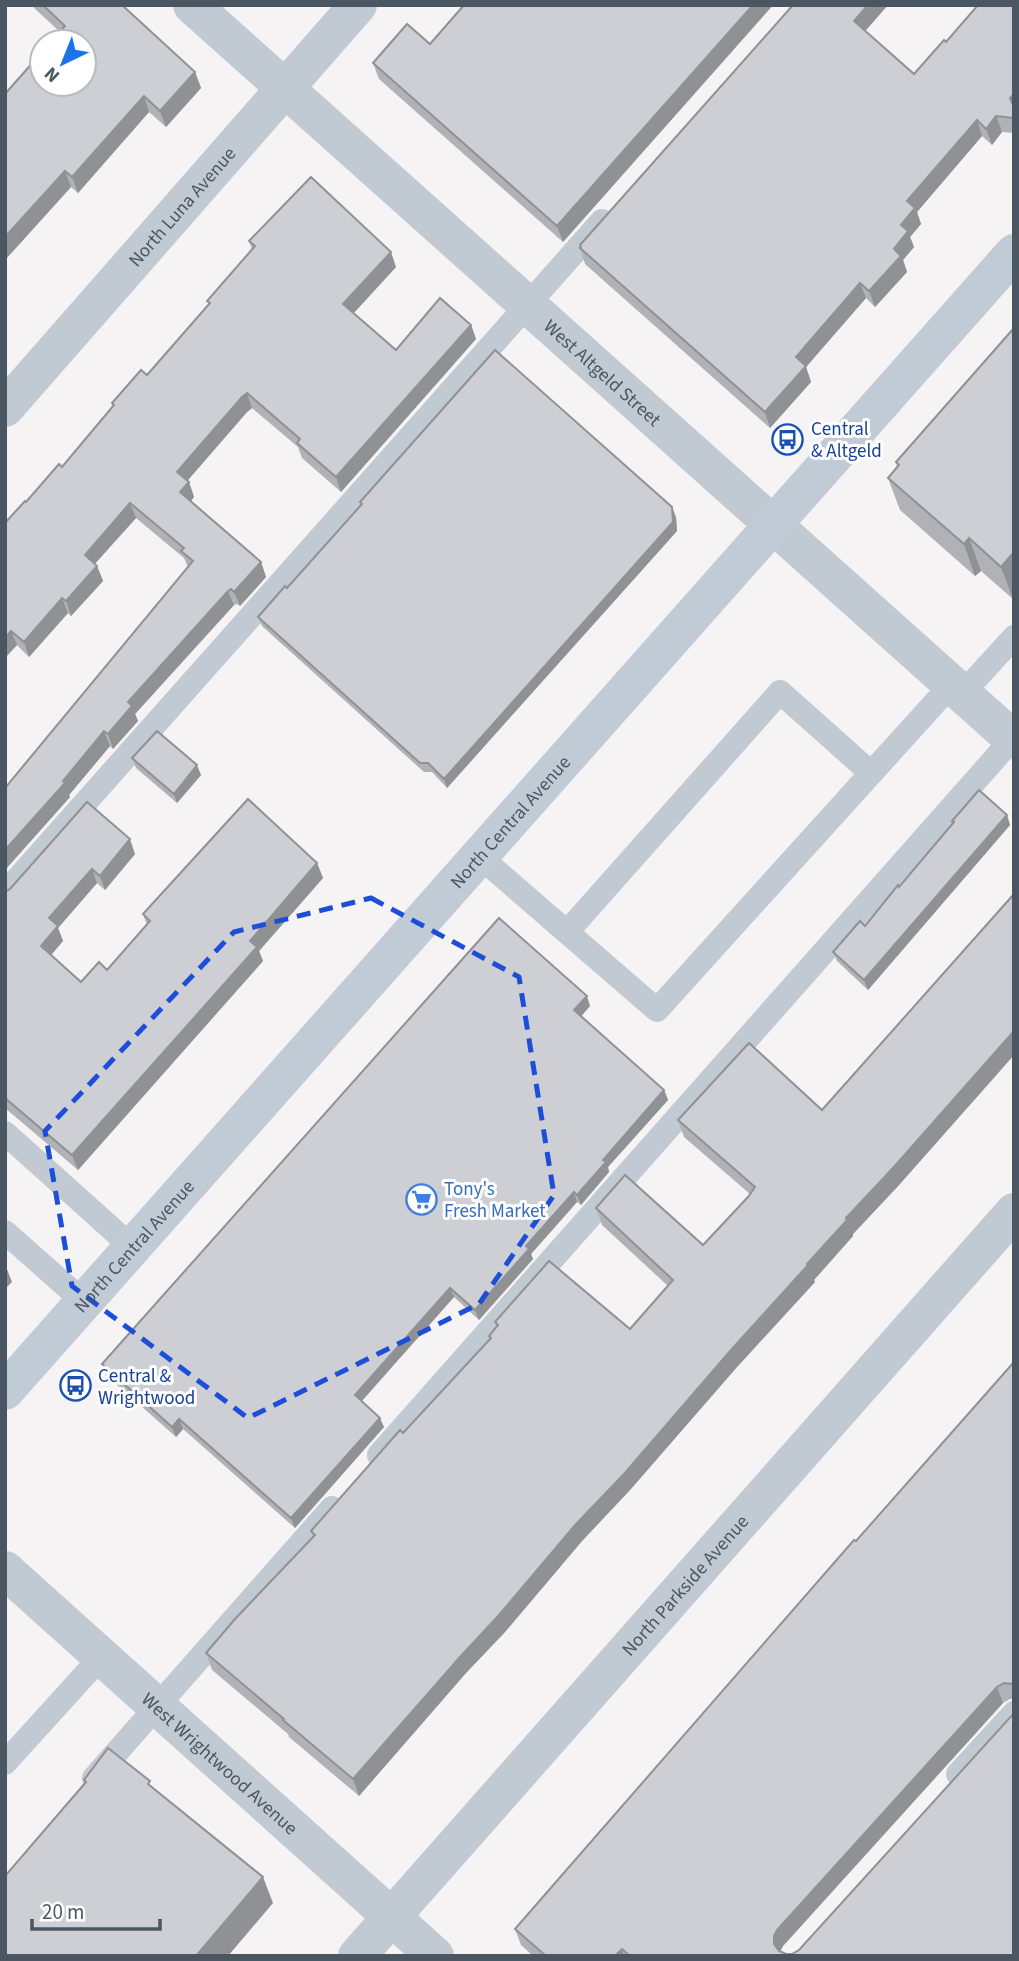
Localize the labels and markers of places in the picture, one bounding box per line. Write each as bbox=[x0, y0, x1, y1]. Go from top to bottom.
place label: Central & Altgeld bbox=[811, 416, 882, 465]
bus stop icon: Central & Altgeld bbox=[771, 422, 805, 456]
place label: Tony's Fresh Market bbox=[444, 1176, 546, 1225]
supermarket icon: Tony's Fresh Market bbox=[404, 1182, 438, 1216]
place label: Central & Wrightwood bbox=[98, 1363, 195, 1412]
bus stop icon: Central & Wrightwood bbox=[58, 1369, 92, 1403]

